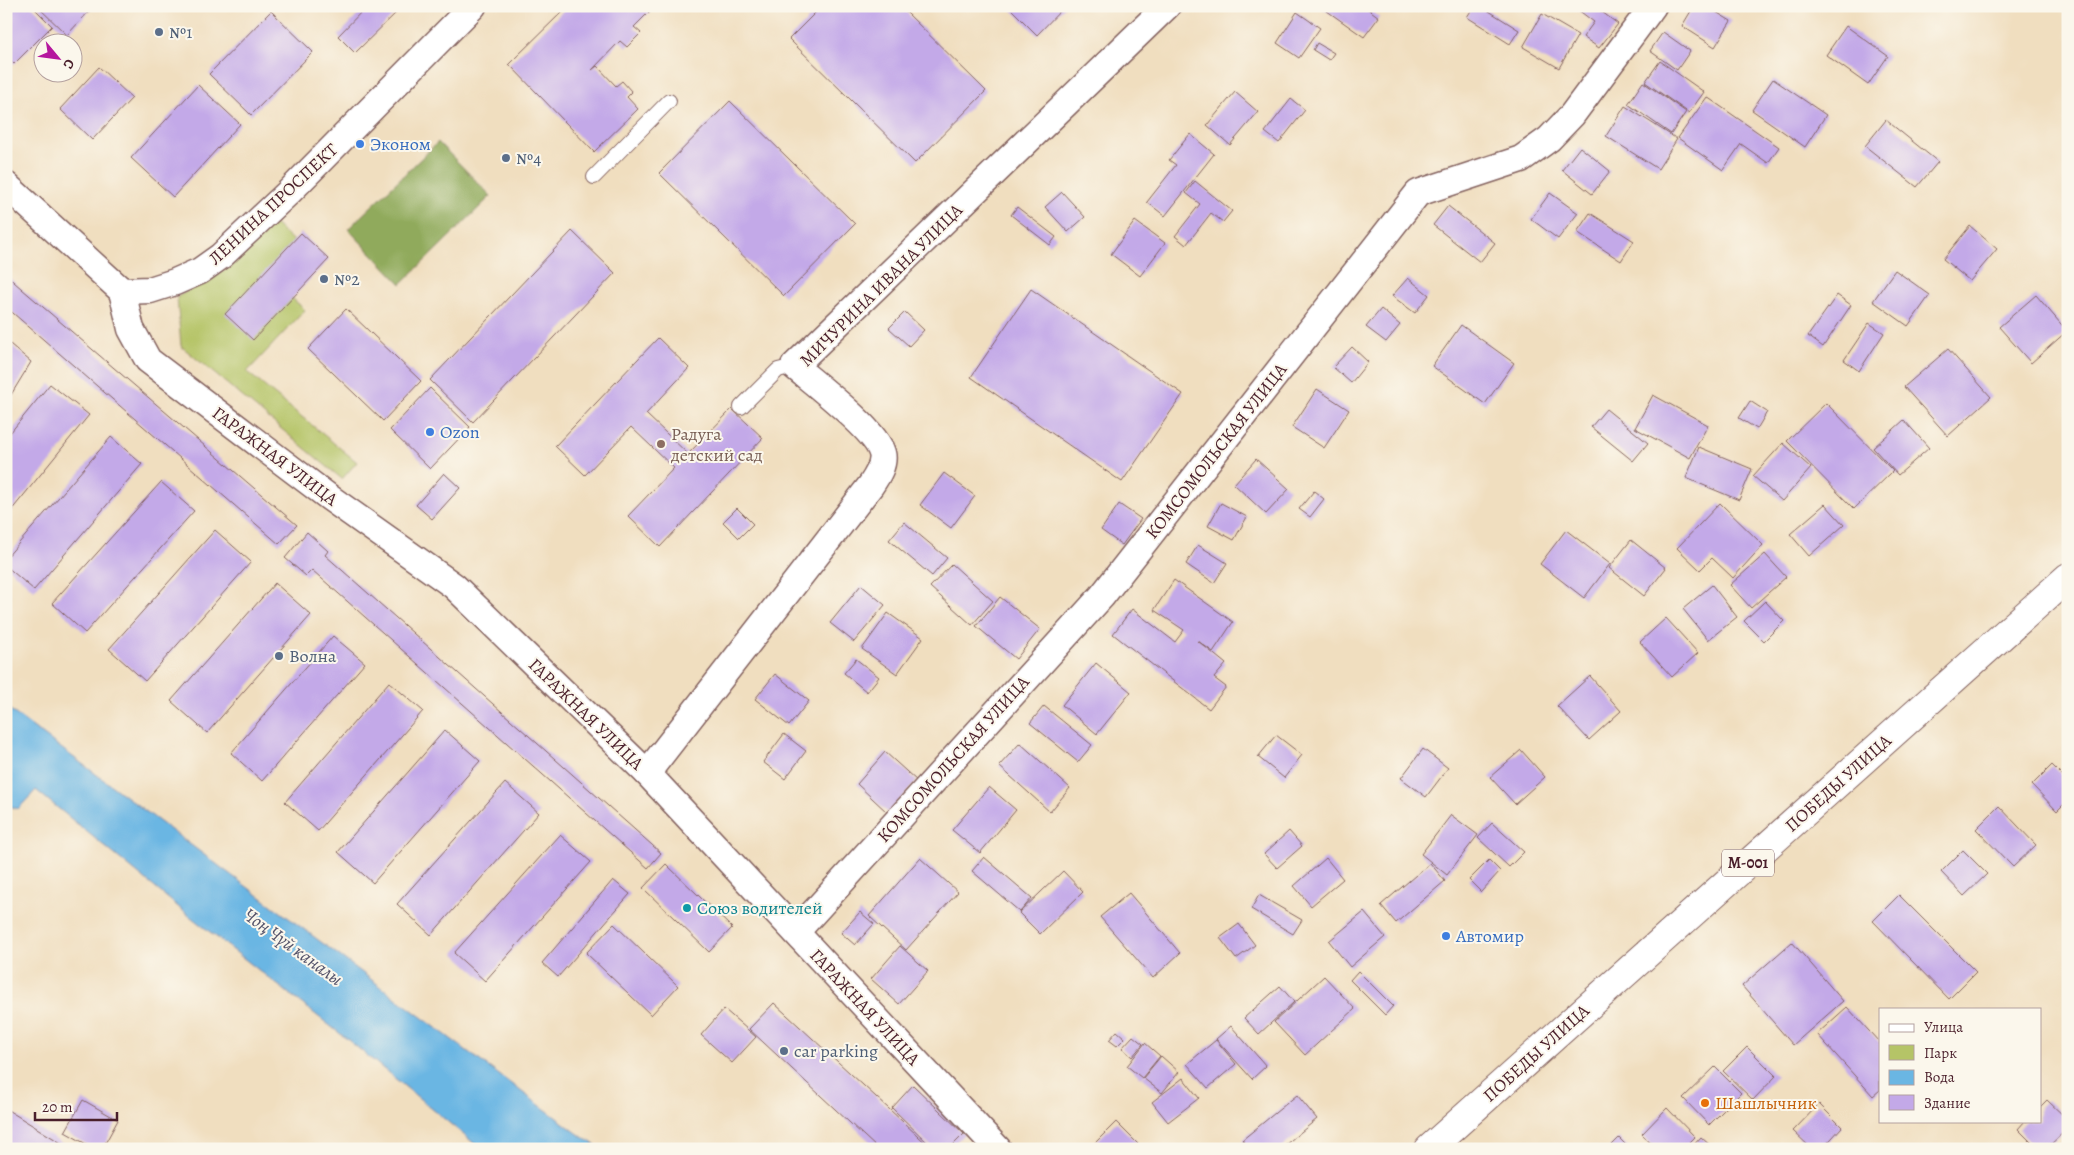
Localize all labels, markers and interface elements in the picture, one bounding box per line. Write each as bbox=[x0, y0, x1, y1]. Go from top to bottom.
place label: №1 bbox=[169, 20, 192, 44]
marker: №1 bbox=[153, 26, 165, 38]
north arrow bbox=[32, 32, 82, 82]
text: С bbox=[58, 56, 79, 73]
place label: Эконом bbox=[370, 132, 431, 156]
street label: ЛЕНИНА ПРОСПЕКТ bbox=[203, 138, 343, 270]
marker: Эконом bbox=[354, 138, 366, 150]
place label: №4 bbox=[516, 146, 541, 170]
marker: №4 bbox=[500, 152, 512, 164]
street label: МИЧУРИНА ИВАНА УЛИЦА bbox=[794, 198, 968, 372]
place label: №2 bbox=[334, 267, 360, 291]
marker: №2 bbox=[318, 273, 330, 285]
street label: КОМСОМОЛЬСКАЯ УЛИЦА bbox=[1140, 358, 1292, 544]
street label: ГАРАЖНАЯ УЛИЦА bbox=[207, 401, 343, 511]
place label: Ozon bbox=[440, 420, 480, 444]
place label: Радуга детский сад bbox=[670, 422, 763, 467]
marker: Ozon bbox=[424, 426, 436, 438]
marker: Радуга детский сад bbox=[655, 438, 667, 450]
place label: Волна bbox=[289, 644, 337, 668]
marker: Волна bbox=[273, 650, 285, 662]
street label: ГАРАЖНАЯ УЛИЦА bbox=[523, 653, 649, 776]
street label: КОМСОМОЛЬСКАЯ УЛИЦА bbox=[872, 670, 1035, 848]
street label: ПОБЕДЫ УЛИЦА bbox=[1780, 729, 1897, 837]
road number: М-001 bbox=[1722, 850, 1774, 876]
place label: Союз водителей bbox=[697, 896, 822, 920]
water label: Чоң Чүй каналы bbox=[238, 902, 348, 992]
marker: Союз водителей bbox=[681, 902, 693, 914]
place label: Автомир bbox=[1455, 924, 1524, 948]
marker: Автомир bbox=[1440, 930, 1452, 942]
street label: ГАРАЖНАЯ УЛИЦА bbox=[805, 943, 926, 1071]
street label: ПОБЕДЫ УЛИЦА bbox=[1478, 999, 1595, 1107]
legend bbox=[1879, 1008, 2042, 1122]
text: Улица bbox=[1924, 1017, 1963, 1037]
place label: car parking bbox=[794, 1039, 878, 1063]
text: Парк bbox=[1924, 1043, 1957, 1063]
marker: car parking bbox=[778, 1045, 790, 1057]
text: Вода bbox=[1924, 1067, 1955, 1087]
scale bar bbox=[35, 1090, 118, 1122]
place label: Шашлычник bbox=[1715, 1091, 1817, 1115]
text: Здание bbox=[1924, 1093, 1971, 1113]
text: 20 m bbox=[42, 1097, 73, 1117]
marker: Шашлычник bbox=[1699, 1097, 1711, 1109]

